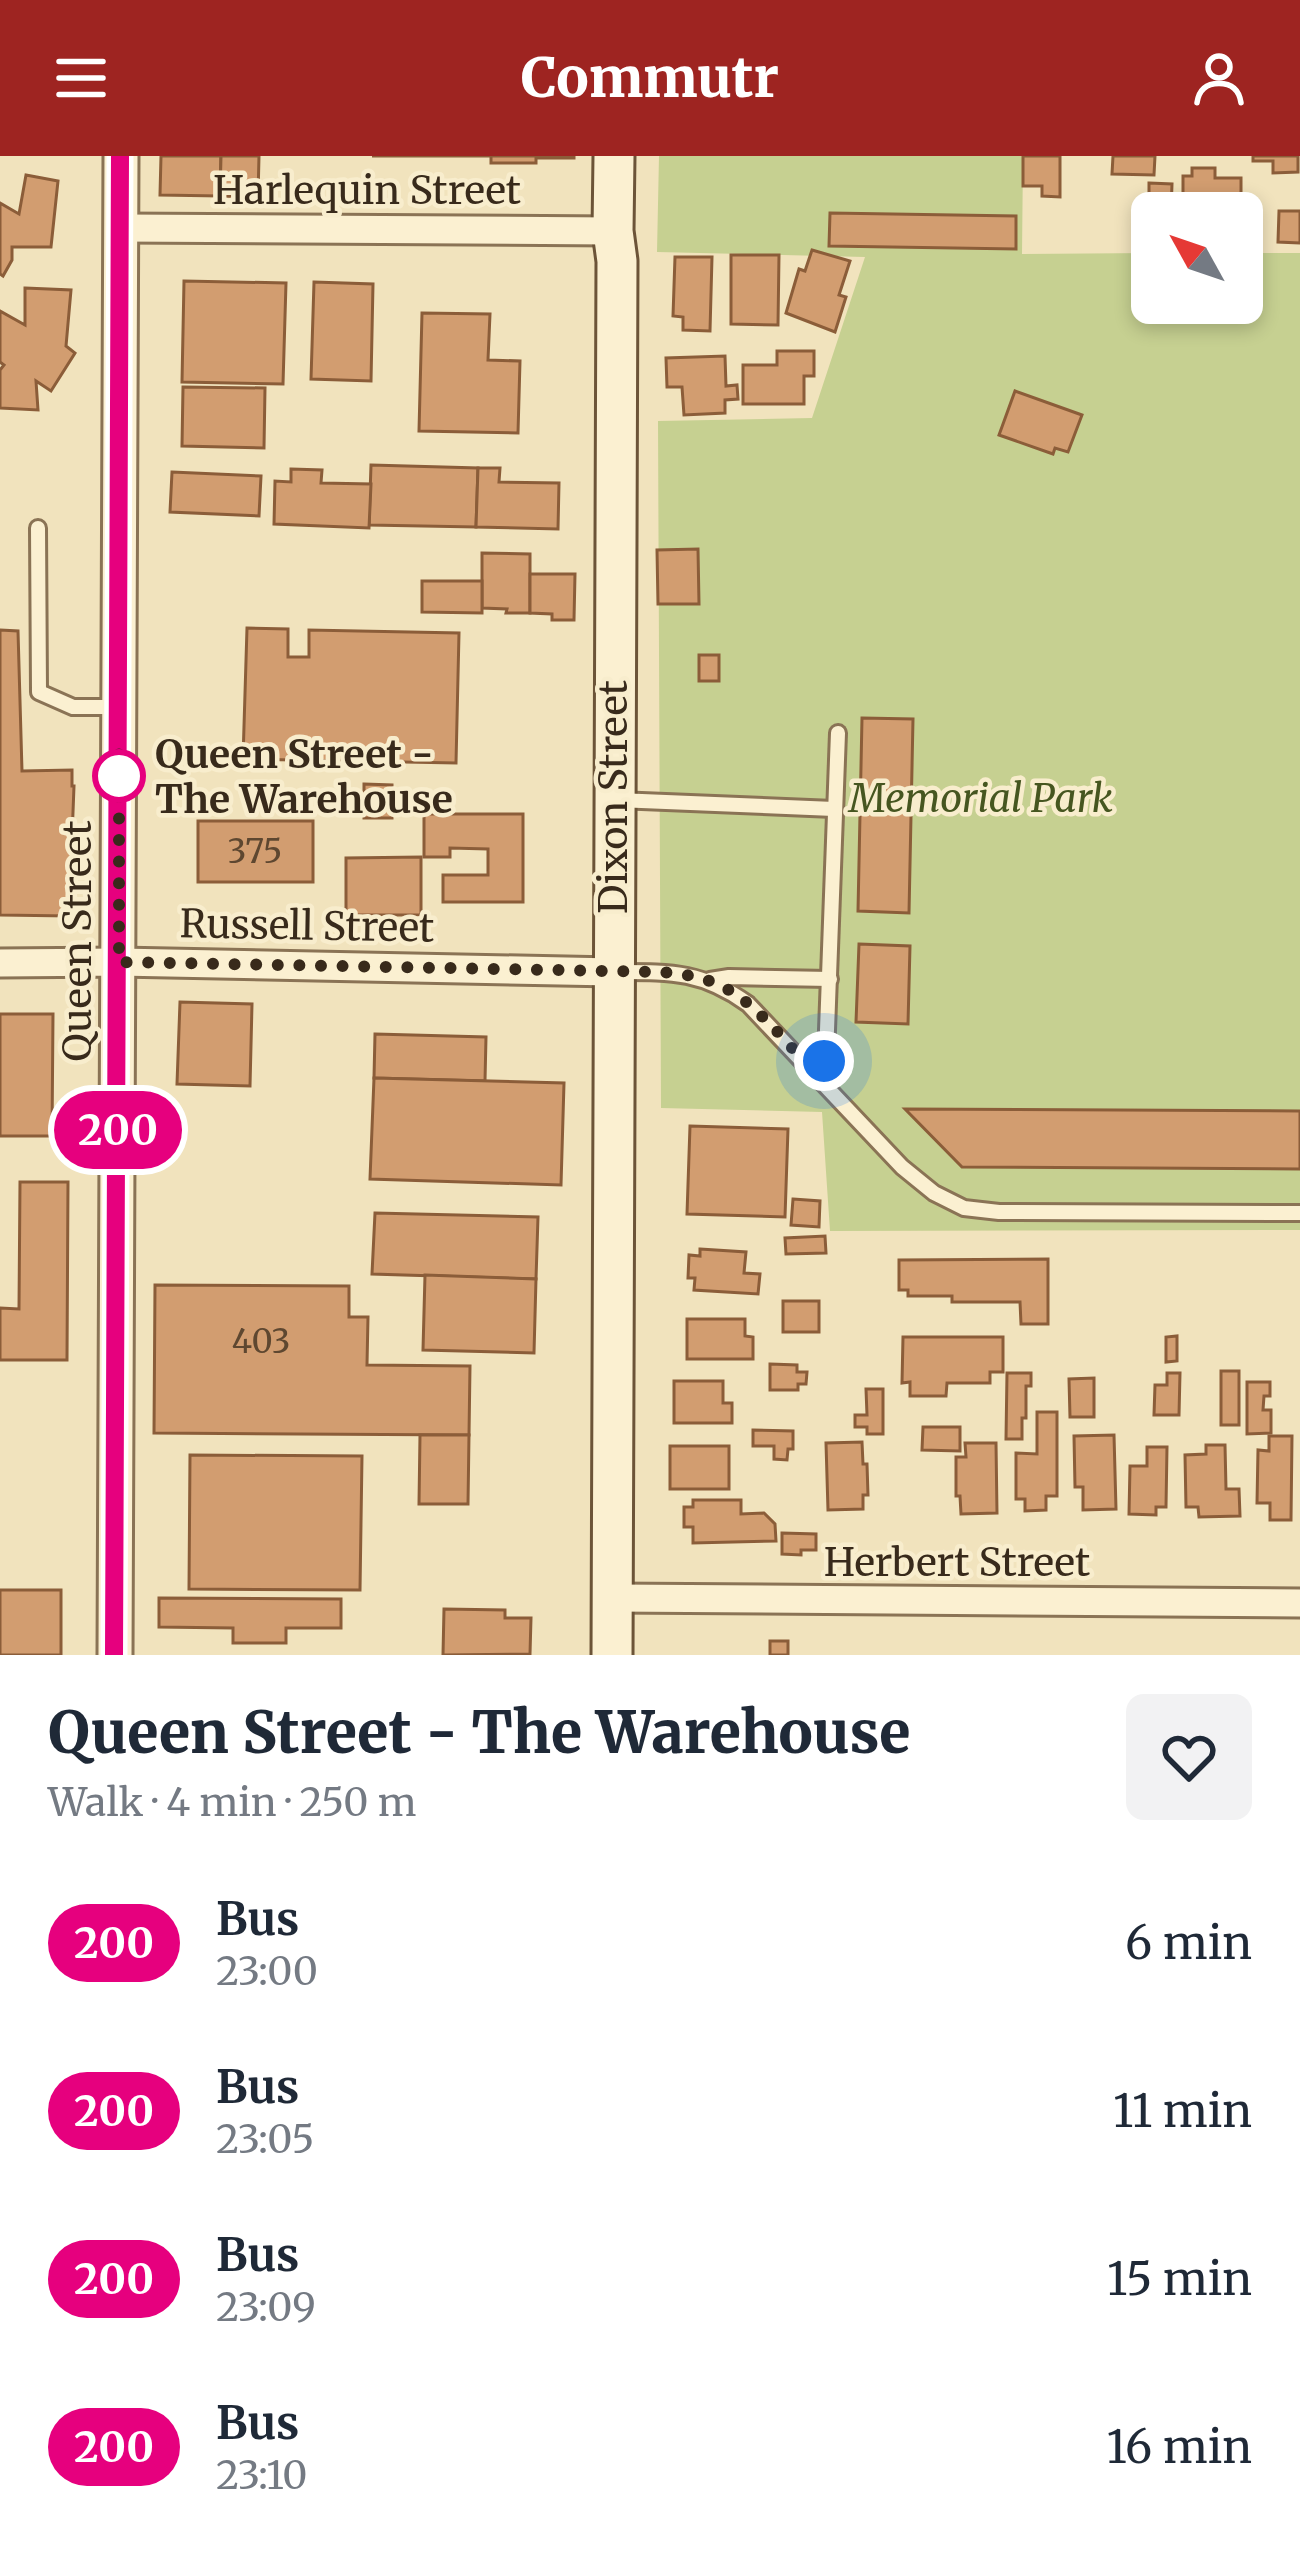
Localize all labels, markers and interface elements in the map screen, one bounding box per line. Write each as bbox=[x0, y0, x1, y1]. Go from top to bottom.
text: Commutr bbox=[521, 44, 779, 112]
icon: menu bbox=[48, 45, 114, 111]
icon: person bbox=[1186, 45, 1252, 111]
street label: Harlequin Street bbox=[213, 166, 521, 215]
north arrow bbox=[1131, 192, 1263, 324]
map controls bbox=[1131, 192, 1263, 324]
street label: Dixon Street bbox=[589, 680, 638, 914]
place label: Queen Street - The Warehouse bbox=[155, 730, 453, 824]
marker: Queen Street - The Warehouse bbox=[94, 751, 144, 801]
park label: Memorial Park bbox=[847, 774, 1113, 823]
street label: Queen Street bbox=[53, 820, 102, 1062]
house number: 375 bbox=[228, 831, 282, 872]
street label: Russell Street bbox=[179, 899, 435, 953]
your location bbox=[794, 1031, 854, 1091]
line badge: 200 bbox=[49, 1091, 187, 1169]
text: 200 bbox=[78, 1104, 158, 1156]
house number: 403 bbox=[232, 1321, 290, 1362]
street label: Herbert Street bbox=[824, 1538, 1090, 1587]
button: heart bbox=[1126, 1694, 1252, 1820]
text: Queen Street - The Warehouse bbox=[48, 1697, 911, 1769]
text: Walk · 4 min · 250 m bbox=[48, 1778, 417, 1827]
text: Bus bbox=[216, 1891, 299, 1947]
text: 6 min bbox=[1125, 1915, 1252, 1971]
text: 200 bbox=[74, 1917, 154, 1969]
text: 23:00 bbox=[216, 1947, 318, 1996]
text: Bus bbox=[216, 2059, 299, 2115]
text: 11 min bbox=[1113, 2083, 1252, 2139]
text: 200 bbox=[74, 2085, 154, 2137]
text: 23:05 bbox=[216, 2115, 314, 2164]
text: Bus bbox=[216, 2227, 299, 2283]
text: 15 min bbox=[1107, 2251, 1252, 2307]
text: 200 bbox=[74, 2253, 154, 2305]
text: 23:09 bbox=[216, 2283, 316, 2332]
text: Bus bbox=[216, 2395, 299, 2451]
text: 16 min bbox=[1107, 2419, 1252, 2475]
text: 200 bbox=[74, 2421, 154, 2473]
text: 23:10 bbox=[216, 2451, 307, 2500]

